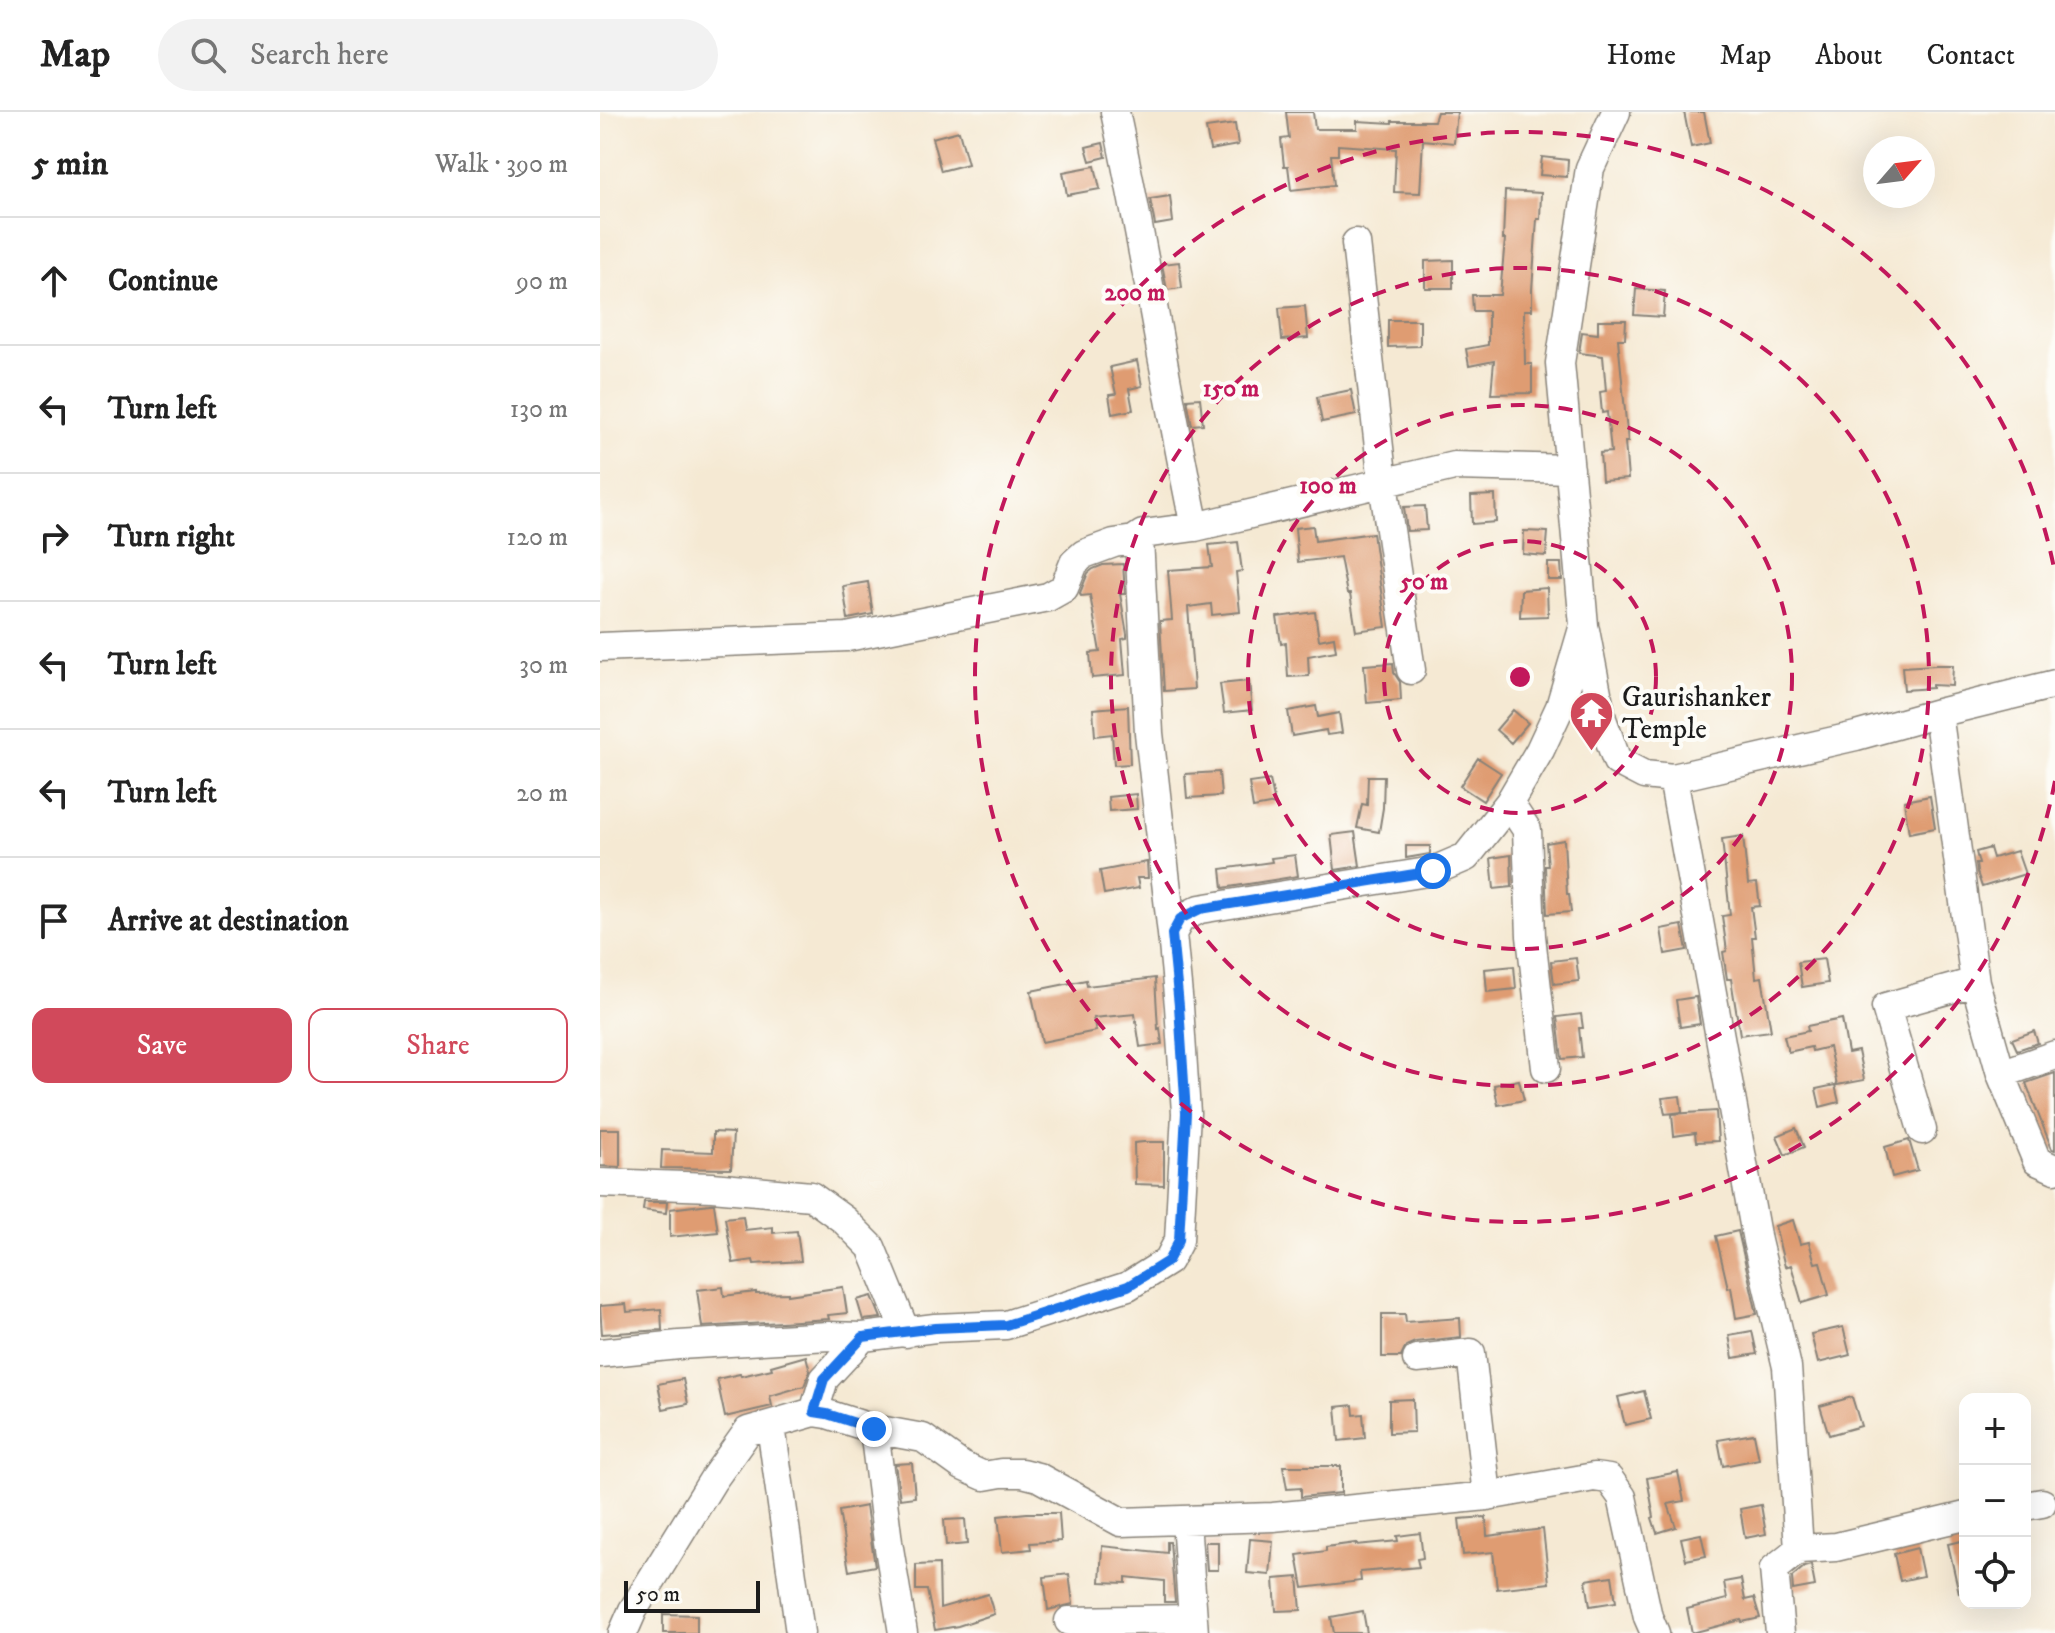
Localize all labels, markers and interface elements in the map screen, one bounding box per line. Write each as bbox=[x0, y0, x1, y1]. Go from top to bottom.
search box bbox=[158, 19, 718, 91]
text: Map bbox=[40, 31, 110, 79]
icon: search bbox=[186, 33, 230, 77]
text: Search here bbox=[250, 37, 389, 74]
text: Home bbox=[1607, 38, 1676, 73]
text: Map bbox=[1720, 38, 1771, 73]
text: About bbox=[1815, 38, 1882, 73]
text: Contact bbox=[1926, 38, 2015, 73]
north arrow bbox=[1863, 136, 1935, 208]
text: 5 min bbox=[32, 143, 108, 185]
text: Walk · 390 m bbox=[435, 148, 568, 181]
icon: ahead bbox=[32, 259, 76, 303]
text: Continue bbox=[108, 263, 218, 300]
text: 90 m bbox=[516, 265, 568, 298]
text: 200 m bbox=[1105, 278, 1165, 308]
text: 150 m bbox=[1203, 374, 1259, 404]
icon: left bbox=[32, 387, 76, 431]
text: Turn left bbox=[108, 391, 217, 428]
text: 130 m bbox=[510, 393, 568, 426]
text: 100 m bbox=[1299, 471, 1357, 501]
icon: right bbox=[32, 515, 76, 559]
text: Turn right bbox=[108, 519, 235, 556]
text: 120 m bbox=[507, 521, 568, 554]
text: 50 m bbox=[1399, 567, 1448, 597]
icon: left bbox=[32, 643, 76, 687]
text: Turn left bbox=[108, 647, 217, 684]
text: 30 m bbox=[519, 649, 568, 682]
centre of rings bbox=[1506, 663, 1534, 691]
place label: Gaurishanker Temple bbox=[1622, 680, 1771, 747]
temple icon: Gaurishanker Temple bbox=[1567, 689, 1615, 752]
icon: left bbox=[32, 771, 76, 815]
text: Turn left bbox=[108, 775, 217, 812]
text: 20 m bbox=[516, 777, 568, 810]
route start bbox=[1415, 853, 1451, 889]
icon: arrive bbox=[32, 899, 76, 943]
text: Arrive at destination bbox=[108, 903, 349, 940]
button: Save bbox=[32, 1008, 292, 1083]
button: Share bbox=[308, 1008, 568, 1083]
map controls bbox=[1959, 1393, 2031, 1609]
button: + bbox=[1959, 1393, 2031, 1465]
route end bbox=[856, 1411, 892, 1447]
button: − bbox=[1959, 1465, 2031, 1537]
button: locate bbox=[1959, 1537, 2031, 1609]
scale bar bbox=[624, 1577, 760, 1613]
text: 50 m bbox=[636, 1581, 680, 1608]

